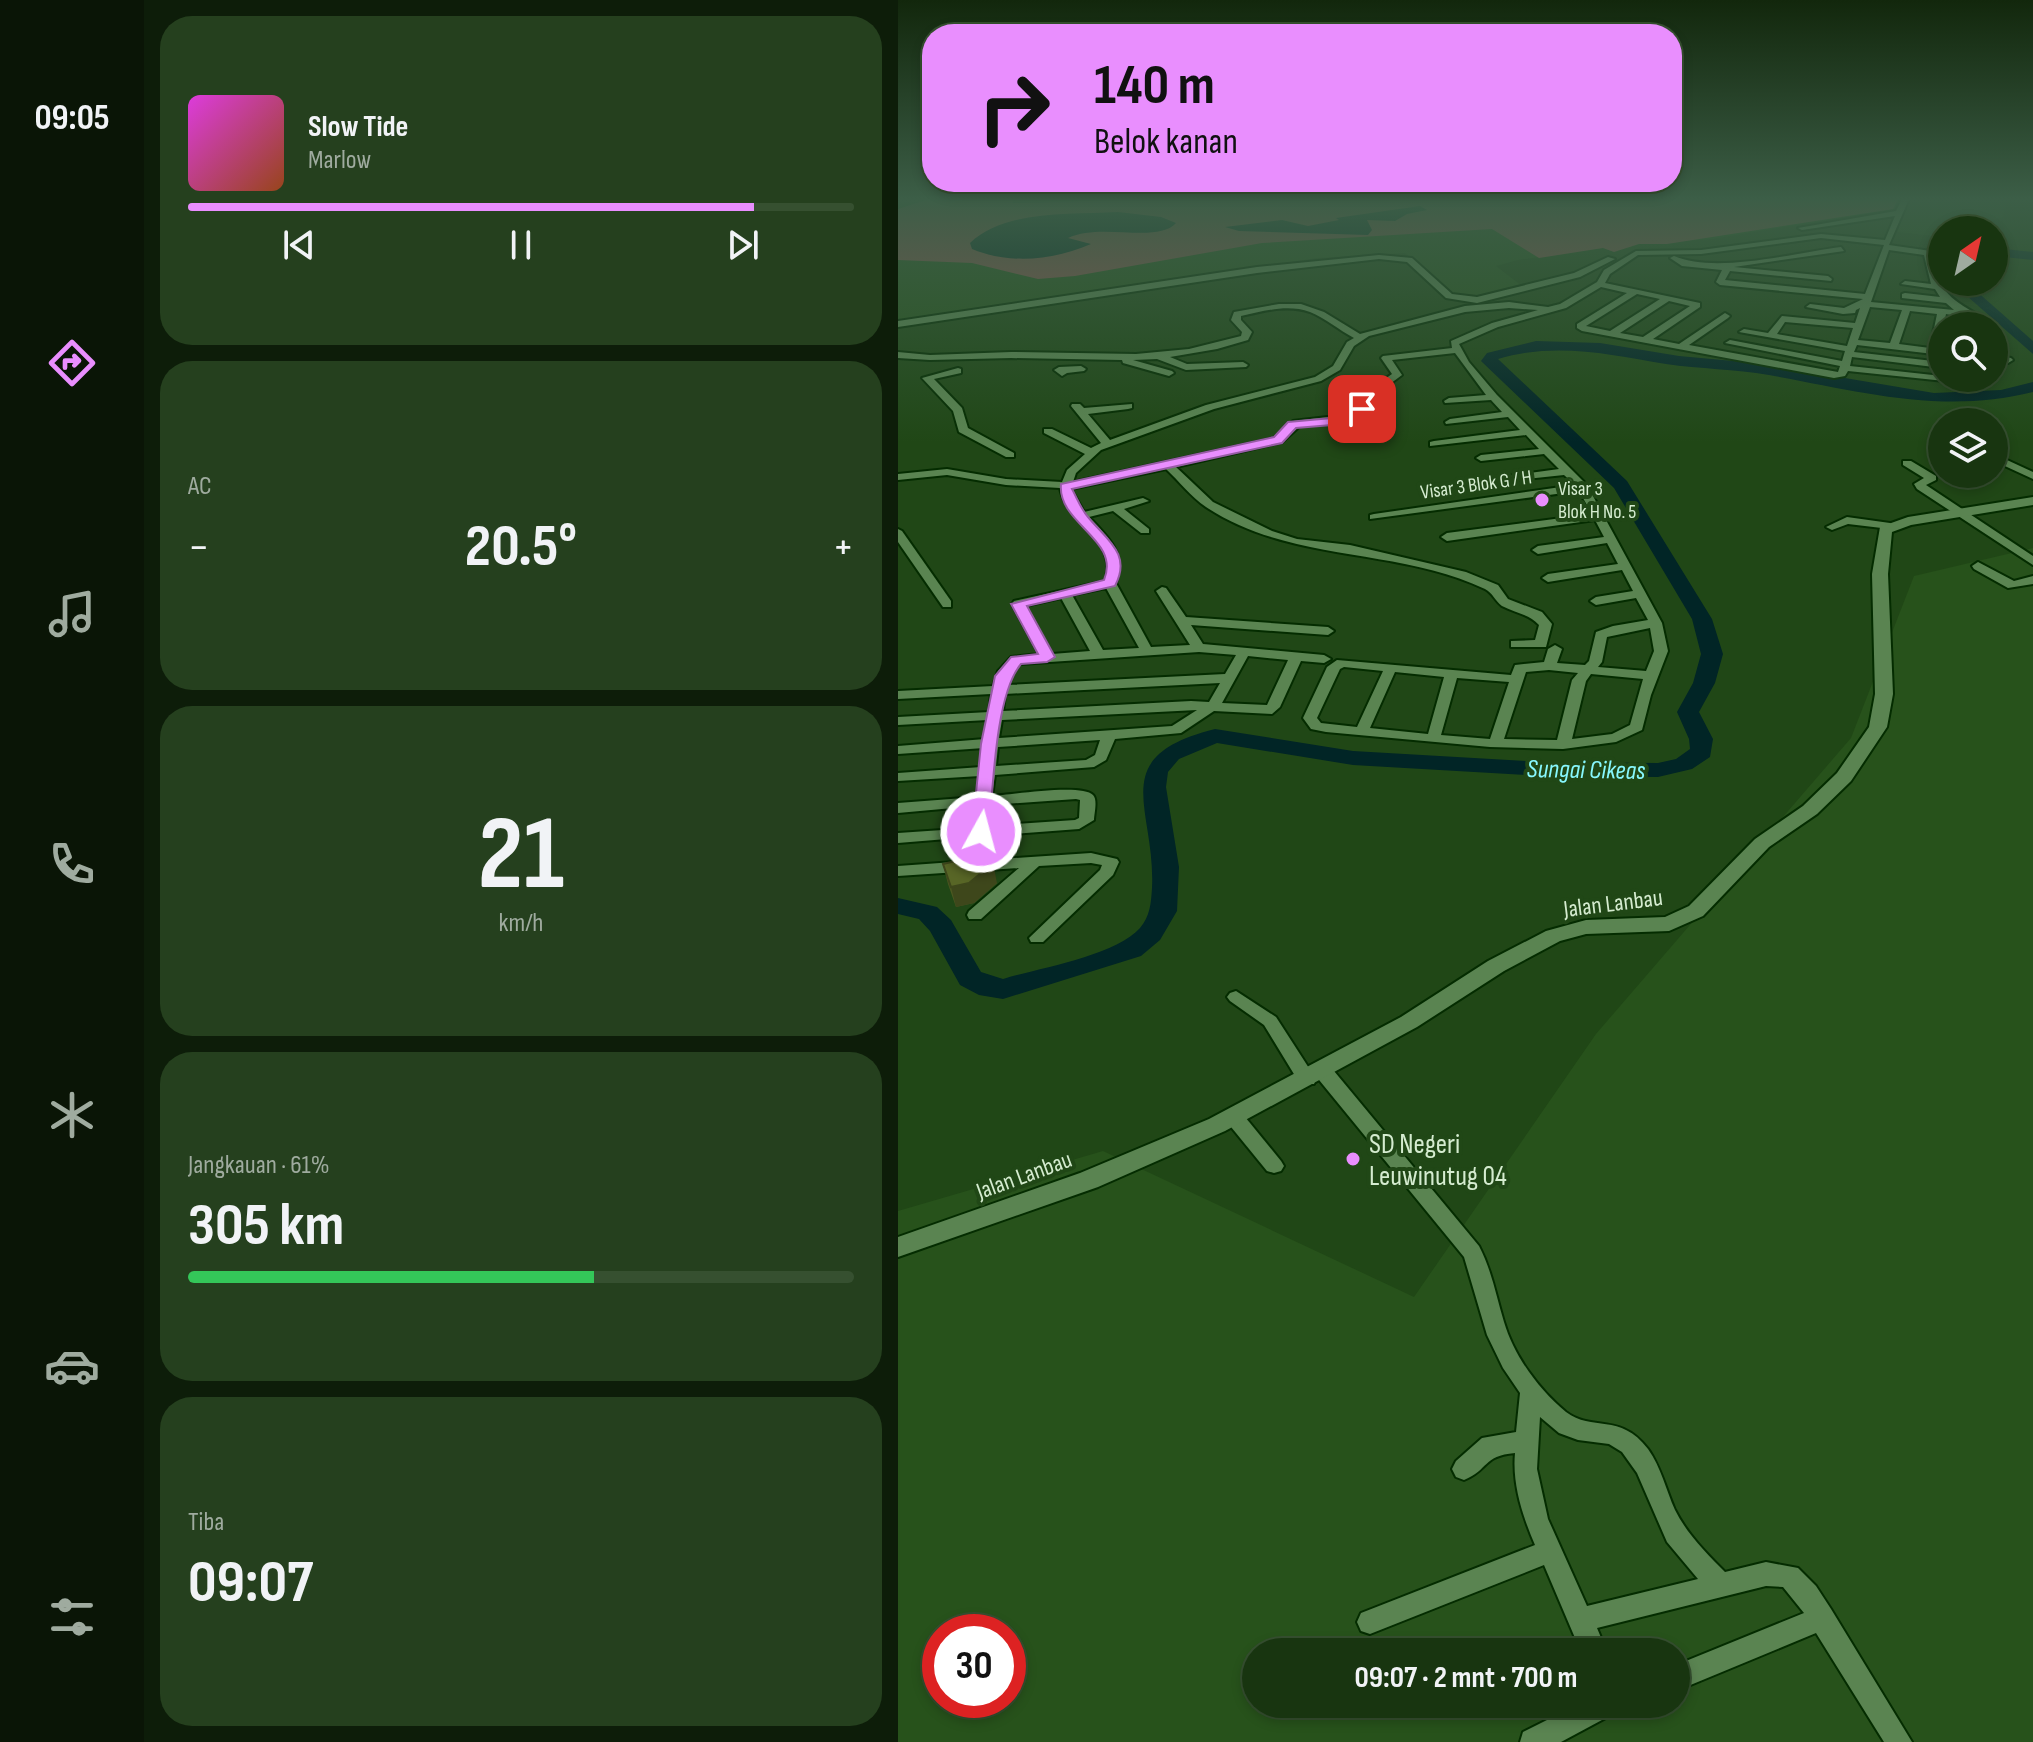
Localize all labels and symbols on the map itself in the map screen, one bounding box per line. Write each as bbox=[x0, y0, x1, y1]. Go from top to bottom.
north arrow bbox=[1928, 216, 2008, 296]
pin bbox=[1328, 375, 1396, 443]
street label: Visar 3 Blok G / H bbox=[1419, 465, 1533, 505]
place label: Visar 3 Blok H No. 5 bbox=[1558, 477, 1636, 524]
marker: Visar 3 Blok H No. 5 bbox=[1533, 491, 1551, 509]
water label: Sungai Cikeas bbox=[1526, 754, 1646, 787]
position arrow bbox=[939, 790, 1023, 874]
street label: Jalan Lanbau bbox=[1561, 883, 1664, 924]
place label: SD Negeri Leuwinutug 04 bbox=[1369, 1128, 1507, 1193]
street label: Jalan Lanbau bbox=[971, 1145, 1076, 1206]
marker: SD Negeri Leuwinutug 04 bbox=[1344, 1150, 1362, 1168]
speed limit sign: 30 bbox=[922, 1614, 1026, 1718]

